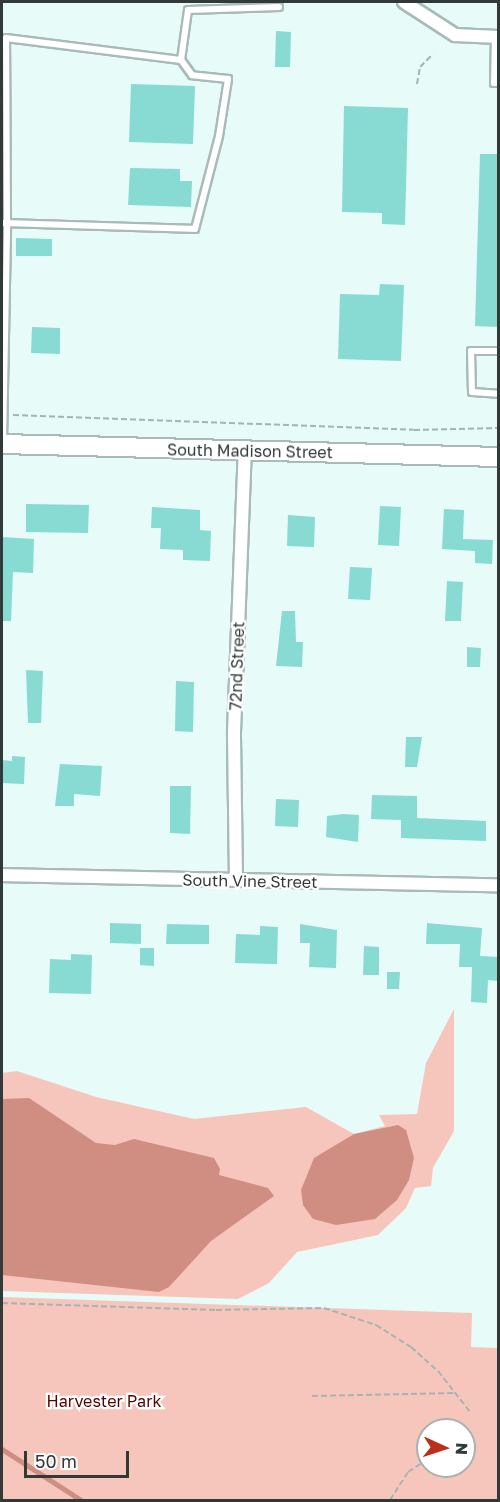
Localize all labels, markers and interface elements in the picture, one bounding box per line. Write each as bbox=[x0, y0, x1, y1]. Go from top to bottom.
street label: South Madison Street bbox=[167, 440, 333, 462]
street label: 72nd Street bbox=[226, 621, 248, 711]
street label: South Vine Street bbox=[182, 870, 318, 892]
park label: Harvester Park bbox=[47, 1391, 161, 1411]
north arrow bbox=[416, 1418, 476, 1478]
scale bar bbox=[27, 1439, 132, 1477]
text: N bbox=[452, 1442, 472, 1455]
text: 50 m bbox=[35, 1450, 77, 1472]

